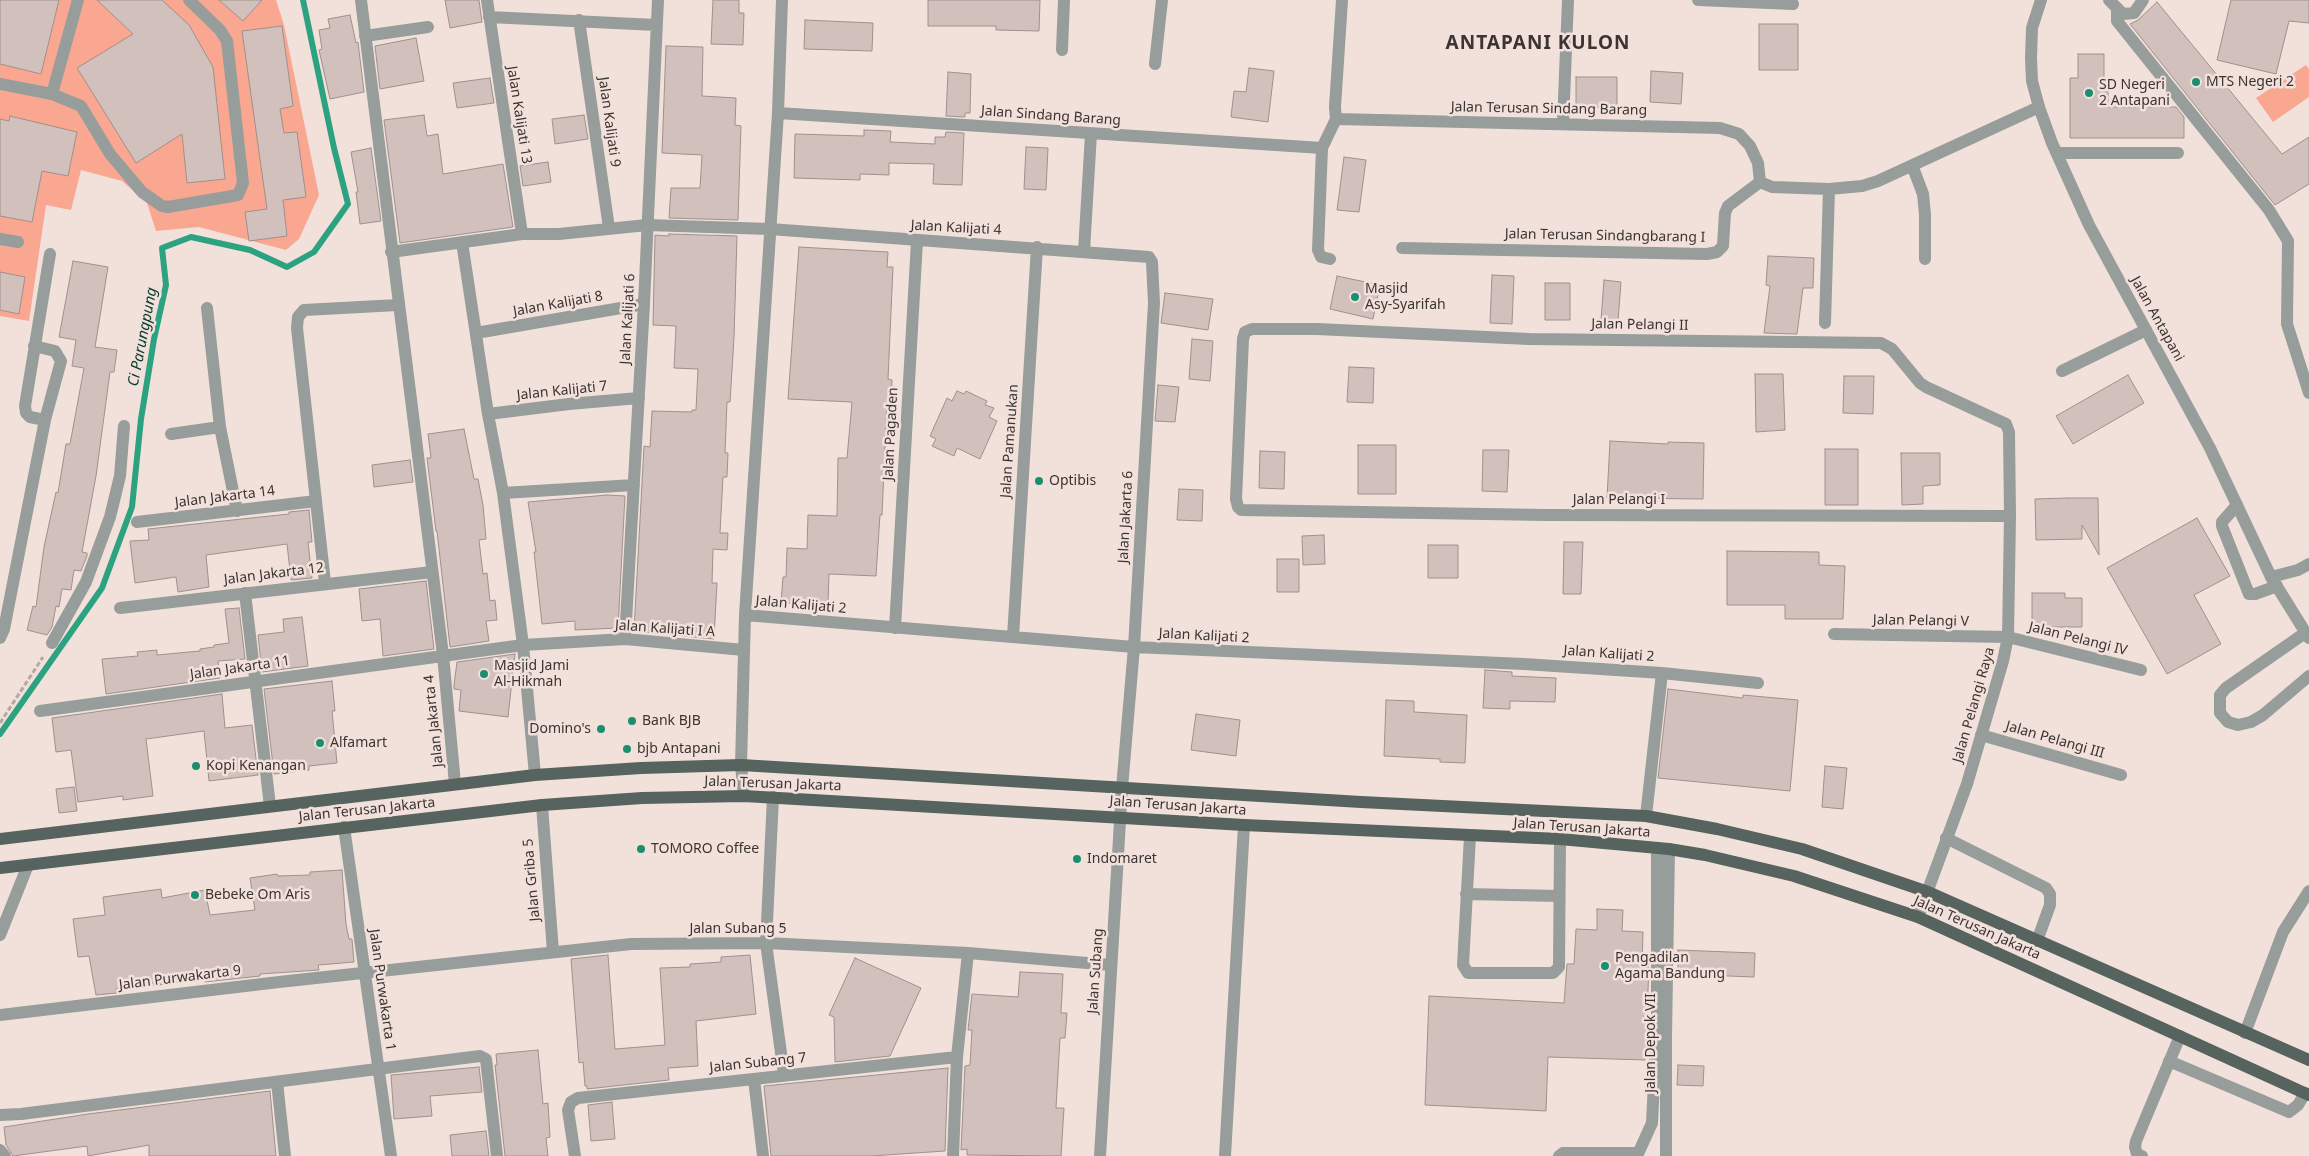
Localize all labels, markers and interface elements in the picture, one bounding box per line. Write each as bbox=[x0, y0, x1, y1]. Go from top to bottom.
district label: ANTAPANI KULON bbox=[1444, 33, 1632, 55]
street label: Jalan Kalijati 13 bbox=[503, 65, 535, 165]
place label: MTS Negeri 2 bbox=[2206, 74, 2294, 90]
street label: Jalan Kalijati 9 bbox=[594, 76, 624, 168]
marker: MTS Negeri 2 bbox=[2190, 76, 2202, 88]
place label: SD Negeri 2 Antapani bbox=[2099, 77, 2170, 110]
marker: SD Negeri 2 Antapani bbox=[2083, 87, 2095, 99]
street label: Jalan Terusan Sindang Barang bbox=[1451, 99, 1647, 119]
street label: Jalan Sindang Barang bbox=[980, 103, 1122, 129]
street label: Jalan Kalijati 4 bbox=[910, 217, 1002, 239]
street label: Jalan Terusan Sindangbarang I bbox=[1505, 226, 1705, 246]
street label: Jalan Kalijati 6 bbox=[617, 273, 639, 365]
street label: Jalan Antapani bbox=[2127, 274, 2187, 364]
place label: Masjid Asy-Syarifah bbox=[1365, 281, 1446, 314]
water label: Ci Parungpung bbox=[125, 286, 161, 388]
street label: Jalan Kalijati 8 bbox=[512, 288, 604, 320]
marker: Masjid Asy-Syarifah bbox=[1349, 291, 1361, 303]
street label: Jalan Pelangi II bbox=[1591, 316, 1689, 334]
street label: Jalan Kalijati 7 bbox=[516, 378, 608, 404]
street label: Jalan Pamanukan bbox=[998, 384, 1022, 498]
street label: Jalan Pagaden bbox=[880, 387, 902, 481]
street label: Jalan Jakarta 6 bbox=[1115, 470, 1137, 564]
place label: Optibis bbox=[1049, 473, 1096, 489]
marker: Optibis bbox=[1033, 475, 1045, 487]
street label: Jalan Jakarta 14 bbox=[174, 483, 276, 511]
street label: Jalan Pelangi I bbox=[1573, 492, 1665, 508]
street label: Jalan Jakarta 12 bbox=[223, 560, 325, 588]
street label: Jalan Kalijati 2 bbox=[755, 593, 847, 617]
street label: Jalan Pelangi V bbox=[1873, 612, 1969, 630]
street label: Jalan Kalijati I A bbox=[614, 617, 716, 641]
street label: Jalan Pelangi IV bbox=[2027, 619, 2129, 659]
street label: Jalan Kalijati 2 bbox=[1158, 625, 1250, 647]
street label: Jalan Kalijati 2 bbox=[1563, 642, 1655, 666]
street label: Jalan Pelangi Raya bbox=[1949, 645, 1999, 765]
street label: Jalan Jakarta 11 bbox=[189, 653, 291, 683]
place label: Masjid Jami Al-Hikmah bbox=[494, 658, 569, 690]
marker: Masjid Jami Al-Hikmah bbox=[478, 668, 490, 680]
street label: Jalan Jakarta 4 bbox=[421, 674, 447, 768]
place label: Bank BJB bbox=[642, 713, 701, 729]
marker: Bank BJB bbox=[626, 715, 638, 727]
street label: Jalan Pelangi III bbox=[2004, 718, 2106, 762]
place label: Domino's bbox=[529, 721, 591, 737]
marker: Domino's bbox=[595, 723, 607, 735]
place label: Alfamart bbox=[330, 735, 387, 751]
marker: Alfamart bbox=[314, 737, 326, 749]
place label: bjb Antapani bbox=[637, 741, 721, 757]
marker: bjb Antapani bbox=[621, 743, 633, 755]
place label: Kopi Kenangan bbox=[206, 758, 306, 774]
marker: Kopi Kenangan bbox=[190, 760, 202, 772]
street label: Jalan Terusan Jakarta bbox=[704, 773, 842, 795]
street label: Jalan Terusan Jakarta bbox=[1109, 793, 1247, 819]
street label: Jalan Terusan Jakarta bbox=[298, 794, 436, 826]
street label: Jalan Terusan Jakarta bbox=[1513, 815, 1651, 841]
street label: Jalan Griba 5 bbox=[520, 838, 544, 922]
place label: TOMORO Coffee bbox=[651, 841, 759, 857]
marker: TOMORO Coffee bbox=[635, 843, 647, 855]
place label: Indomaret bbox=[1087, 851, 1157, 867]
marker: Indomaret bbox=[1071, 853, 1083, 865]
place label: Bebeke Om Aris bbox=[205, 887, 310, 903]
marker: Bebeke Om Aris bbox=[189, 889, 201, 901]
street label: Jalan Terusan Jakarta bbox=[1911, 892, 2043, 964]
street label: Jalan Subang 5 bbox=[689, 921, 787, 937]
street label: Jalan Purwakarta 1 bbox=[365, 928, 399, 1052]
street label: Jalan Subang bbox=[1085, 928, 1107, 1014]
place label: Pengadilan Agama Bandung bbox=[1615, 950, 1725, 982]
marker: Pengadilan Agama Bandung bbox=[1599, 960, 1611, 972]
street label: Jalan Purwakarta 9 bbox=[118, 962, 242, 994]
street label: Jalan Depok VII bbox=[1643, 993, 1659, 1093]
street label: Jalan Subang 7 bbox=[709, 1050, 807, 1076]

